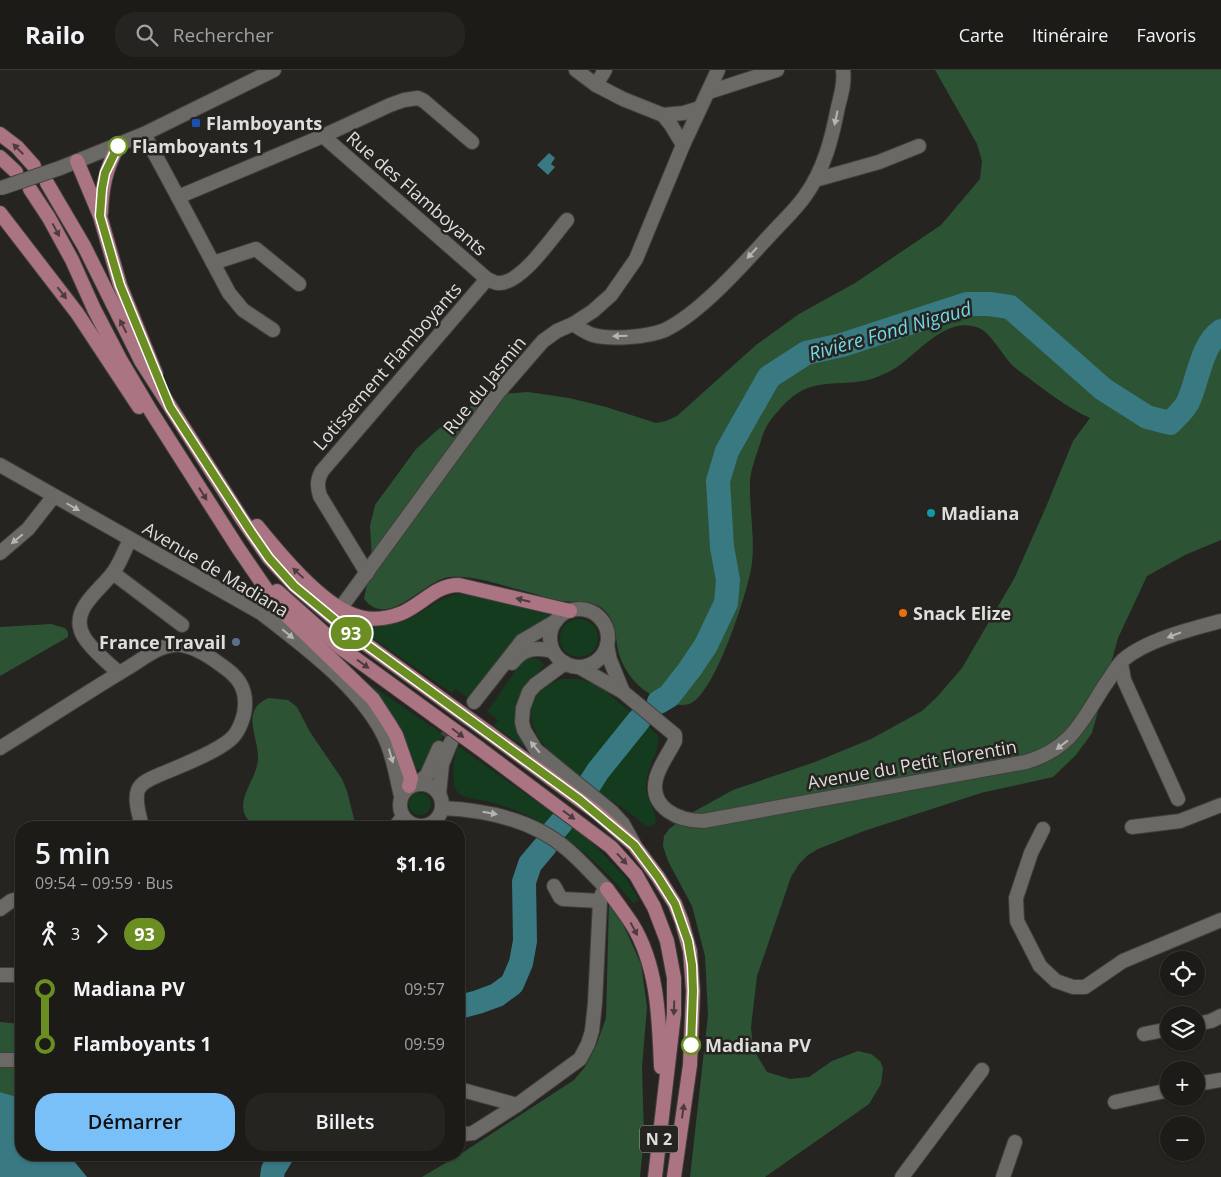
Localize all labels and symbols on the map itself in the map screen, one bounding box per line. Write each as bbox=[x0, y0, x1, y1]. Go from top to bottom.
one-way arrow bbox=[832, 110, 840, 125]
place label: Flamboyants bbox=[206, 111, 322, 135]
marker: Flamboyants bbox=[190, 117, 202, 129]
street label: Rue des Flamboyants bbox=[342, 125, 492, 261]
place label: Flamboyants 1 bbox=[132, 134, 263, 158]
marker: Flamboyants 1 bbox=[108, 136, 128, 156]
one-way arrow bbox=[12, 143, 24, 155]
one-way arrow bbox=[52, 223, 60, 237]
one-way arrow bbox=[746, 247, 758, 259]
street label: Lotissement Flamboyants bbox=[307, 277, 467, 455]
one-way arrow bbox=[56, 287, 67, 300]
water label: Rivière Fond Nigaud bbox=[806, 295, 975, 367]
one-way arrow bbox=[119, 318, 127, 333]
street label: Rue du Jasmin bbox=[437, 331, 531, 439]
one-way arrow bbox=[612, 333, 628, 341]
one-way arrow bbox=[199, 487, 208, 500]
place label: Madiana bbox=[941, 501, 1019, 525]
one-way arrow bbox=[66, 502, 79, 511]
marker: Madiana bbox=[925, 507, 937, 519]
street label: Avenue de Madiana bbox=[139, 516, 293, 622]
one-way arrow bbox=[11, 533, 24, 544]
one-way arrow bbox=[293, 567, 305, 579]
one-way arrow bbox=[515, 595, 530, 603]
place label: Snack Elize bbox=[913, 601, 1011, 625]
marker: Snack Elize bbox=[897, 607, 909, 619]
line badge: 93 bbox=[328, 617, 374, 649]
one-way arrow bbox=[281, 628, 293, 640]
place label: France Travail bbox=[99, 630, 226, 654]
one-way arrow bbox=[1166, 631, 1181, 639]
marker: France Travail bbox=[230, 636, 242, 648]
one-way arrow bbox=[356, 659, 370, 669]
one-way arrow bbox=[451, 727, 464, 738]
street label: Avenue du Petit Florentin bbox=[805, 734, 1019, 794]
one-way arrow bbox=[1055, 739, 1068, 750]
one-way arrow bbox=[530, 741, 541, 754]
one-way arrow bbox=[387, 748, 395, 763]
one-way arrow bbox=[482, 810, 498, 818]
one-way arrow bbox=[562, 810, 576, 820]
one-way arrow bbox=[616, 852, 628, 864]
one-way arrow bbox=[630, 922, 638, 936]
one-way arrow bbox=[670, 1000, 678, 1016]
place label: Madiana PV bbox=[705, 1033, 811, 1057]
marker: Madiana PV bbox=[681, 1035, 701, 1055]
one-way arrow bbox=[679, 1103, 687, 1119]
road number: N 2 bbox=[640, 1126, 678, 1152]

